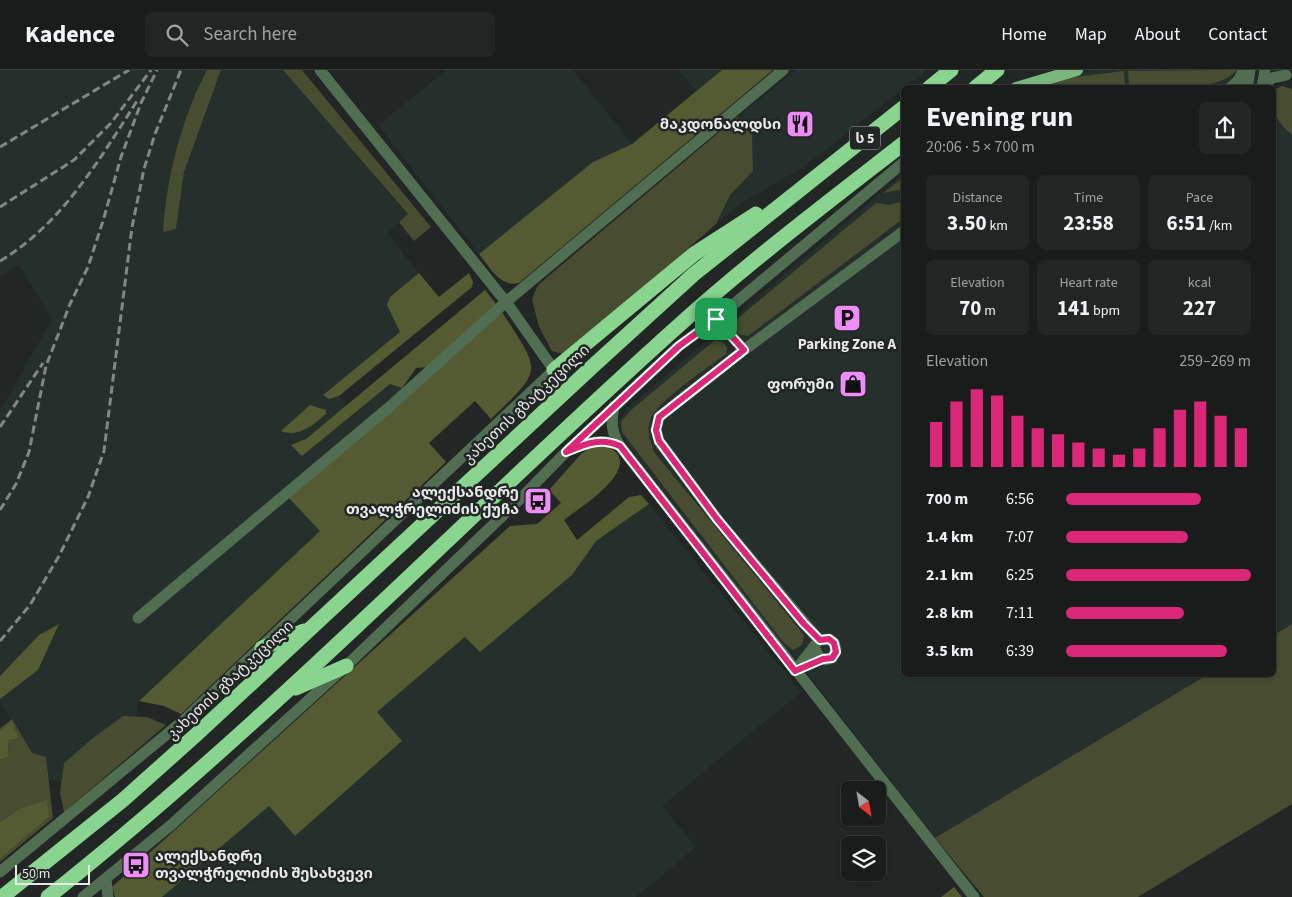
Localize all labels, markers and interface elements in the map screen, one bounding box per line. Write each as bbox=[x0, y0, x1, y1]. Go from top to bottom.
search box bbox=[145, 12, 495, 57]
text: Kadence bbox=[25, 17, 115, 52]
icon: search bbox=[163, 21, 191, 49]
text: Search here bbox=[203, 21, 297, 48]
text: Home bbox=[1001, 22, 1047, 47]
text: Map bbox=[1075, 22, 1107, 47]
text: About bbox=[1135, 22, 1180, 47]
text: Contact bbox=[1208, 22, 1267, 47]
text: Evening run bbox=[926, 97, 1073, 137]
button: share bbox=[1199, 102, 1251, 154]
restaurant icon: მაკდონალდსი bbox=[785, 109, 815, 139]
place label: მაკდონალდსი bbox=[660, 114, 781, 135]
road number: ს 5 bbox=[850, 126, 880, 150]
text: 20:06 · 5 × 700 m bbox=[926, 136, 1035, 158]
text: Distance bbox=[953, 188, 1002, 208]
text: Time bbox=[1074, 188, 1103, 208]
text: Pace bbox=[1186, 188, 1213, 208]
text: 3.50 bbox=[947, 208, 987, 238]
text: 23:58 bbox=[1063, 208, 1114, 238]
text: 6:51 bbox=[1167, 208, 1206, 238]
text: km bbox=[987, 216, 1008, 236]
text: /km bbox=[1206, 216, 1232, 236]
text: Elevation bbox=[950, 273, 1005, 293]
text: Heart rate bbox=[1059, 273, 1118, 293]
text: kcal bbox=[1188, 273, 1211, 293]
text: 70 bbox=[959, 293, 981, 323]
text: 141 bbox=[1057, 293, 1090, 323]
text: 227 bbox=[1183, 293, 1216, 323]
pin bbox=[695, 298, 737, 340]
text: m bbox=[981, 301, 996, 321]
text: bpm bbox=[1090, 301, 1120, 321]
parking icon: Parking Zone A bbox=[832, 303, 862, 333]
icon: arrive bbox=[702, 305, 730, 333]
place label: Parking Zone A bbox=[798, 334, 897, 355]
street label: კახეთის გზატკეცილი bbox=[458, 340, 594, 469]
text: Elevation bbox=[926, 350, 988, 372]
text: 259–269 m bbox=[1179, 350, 1251, 372]
shop icon: ფორუმი bbox=[838, 369, 868, 399]
place label: ფორუმი bbox=[767, 374, 834, 395]
place label: ალექსანდრე თვალჭრელიძის ქუჩა bbox=[346, 482, 519, 520]
bus stop icon: ალექსანდრე თვალჭრელიძის ქუჩა bbox=[523, 486, 553, 516]
text: 700 m bbox=[926, 488, 968, 510]
text: 6:56 bbox=[1006, 488, 1034, 510]
text: 1.4 km bbox=[926, 526, 973, 548]
text: 7:07 bbox=[1006, 526, 1034, 548]
text: 2.1 km bbox=[926, 564, 973, 586]
text: 6:25 bbox=[1006, 564, 1034, 586]
text: 2.8 km bbox=[926, 602, 973, 624]
text: 7:11 bbox=[1006, 602, 1034, 624]
street label: კახეთის გზატკეცილი bbox=[162, 616, 298, 745]
text: 3.5 km bbox=[926, 640, 973, 662]
text: 6:39 bbox=[1006, 640, 1034, 662]
north arrow bbox=[841, 781, 886, 826]
map controls bbox=[841, 781, 886, 881]
button: layers bbox=[841, 836, 886, 881]
place label: ალექსანდრე თვალჭრელიძის შესახვევი bbox=[155, 846, 373, 884]
bus stop icon: ალექსანდრე თვალჭრელიძის შესახვევი bbox=[121, 850, 151, 880]
scale bar bbox=[15, 862, 90, 885]
text: 50 m bbox=[22, 864, 50, 884]

